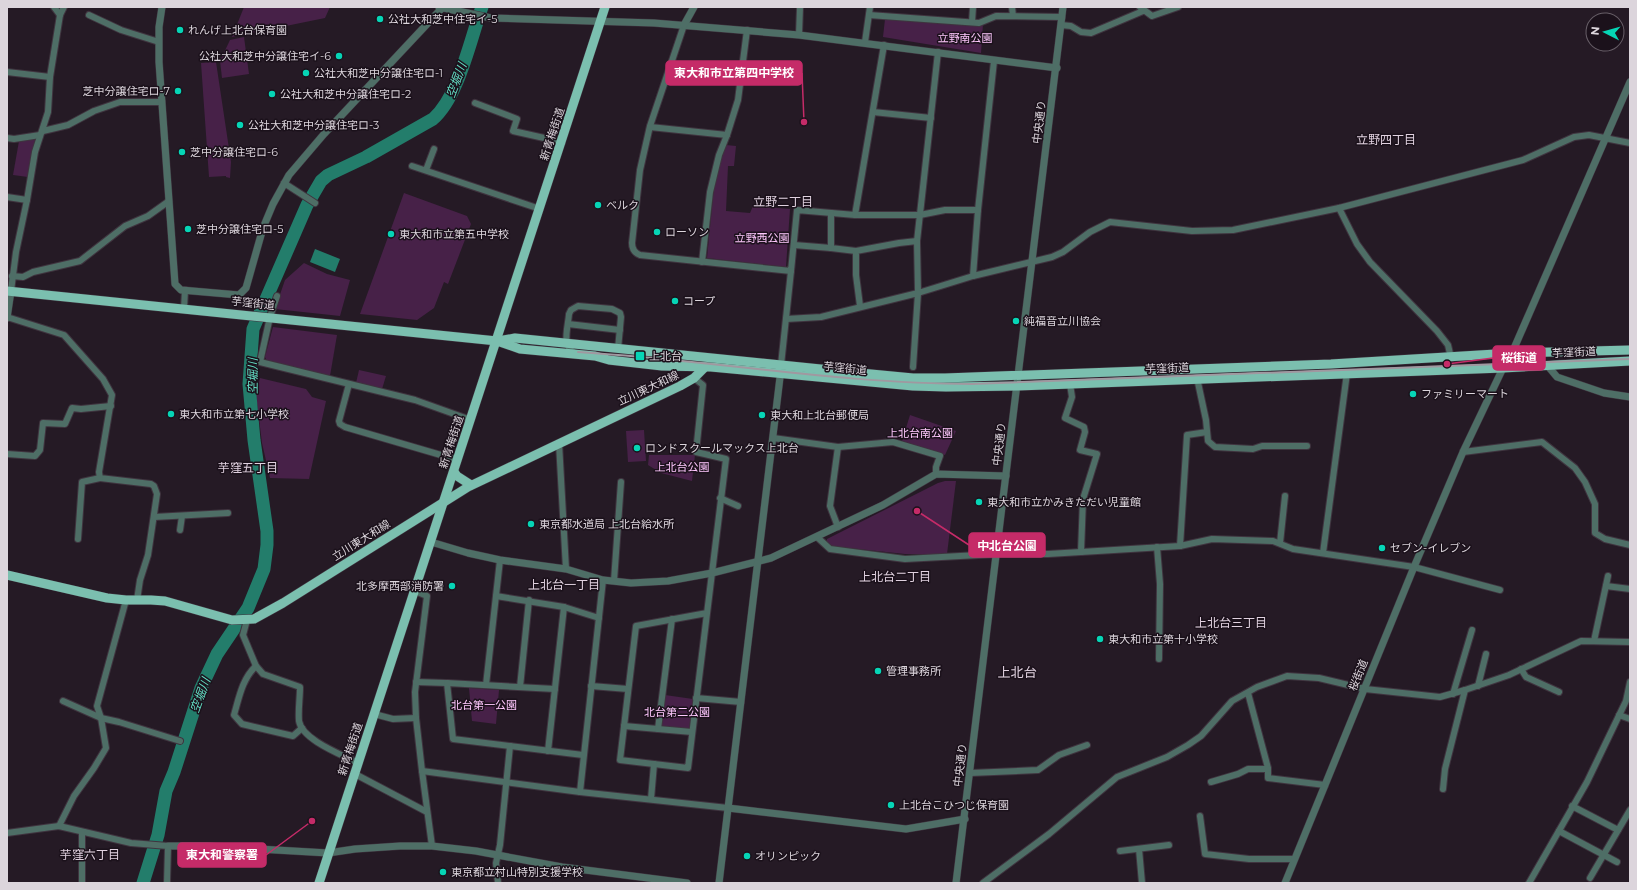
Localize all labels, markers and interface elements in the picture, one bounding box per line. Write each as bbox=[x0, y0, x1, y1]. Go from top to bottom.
place label: 公社大和芝中住宅イ-5 bbox=[388, 12, 497, 26]
north arrow bbox=[1585, 12, 1625, 52]
marker: 公社大和芝中住宅イ-5 bbox=[375, 14, 385, 24]
place label: れんげ上北台保育園 bbox=[188, 23, 287, 37]
marker: れんげ上北台保育園 bbox=[175, 25, 185, 35]
text: N bbox=[1588, 26, 1602, 36]
park label: 立野南公園 bbox=[938, 31, 993, 45]
place label: 公社大和芝中分譲住宅イ-6 bbox=[199, 49, 331, 63]
marker: 公社大和芝中分譲住宅イ-6 bbox=[334, 51, 344, 61]
water label: 空堀川 bbox=[443, 59, 470, 99]
callout: 東大和市立第四中学校 bbox=[666, 61, 802, 85]
text: 東大和市立第四中学校 bbox=[674, 65, 794, 80]
place label: 公社大和芝中分譲住宅ロ-1 bbox=[314, 66, 443, 80]
marker: 公社大和芝中分譲住宅ロ-1 bbox=[301, 68, 311, 78]
place label: 芝中分譲住宅ロ-7 bbox=[82, 84, 170, 98]
marker: 芝中分譲住宅ロ-7 bbox=[173, 86, 183, 96]
place label: 公社大和芝中分譲住宅ロ-2 bbox=[280, 87, 411, 101]
marker: 公社大和芝中分譲住宅ロ-2 bbox=[267, 89, 277, 99]
street label: 中央通り bbox=[1029, 99, 1049, 145]
street label: 新青梅街道 bbox=[537, 106, 567, 162]
place label: 公社大和芝中分譲住宅ロ-3 bbox=[248, 118, 379, 132]
marker: 公社大和芝中分譲住宅ロ-3 bbox=[235, 120, 245, 130]
district label: 立野四丁目 bbox=[1356, 132, 1416, 147]
place label: 芝中分譲住宅ロ-6 bbox=[190, 145, 278, 159]
marker: 芝中分譲住宅ロ-6 bbox=[177, 147, 187, 157]
district label: 立野二丁目 bbox=[753, 194, 813, 209]
place label: ベルク bbox=[606, 198, 639, 212]
marker: ベルク bbox=[593, 200, 603, 210]
place label: 芝中分譲住宅ロ-5 bbox=[196, 222, 283, 236]
marker: 芝中分譲住宅ロ-5 bbox=[183, 224, 193, 234]
place label: ローソン bbox=[665, 225, 709, 239]
place label: 東大和市立第五中学校 bbox=[399, 227, 509, 241]
marker: ローソン bbox=[652, 227, 662, 237]
marker: 東大和市立第五中学校 bbox=[386, 229, 396, 239]
park label: 立野西公園 bbox=[735, 231, 790, 245]
street label: 芋窪街道 bbox=[230, 294, 276, 312]
place label: コープ bbox=[683, 294, 715, 308]
marker: コープ bbox=[670, 296, 680, 306]
place label: 純福音立川協会 bbox=[1024, 314, 1101, 328]
marker: 純福音立川協会 bbox=[1011, 316, 1021, 326]
street label: 芋窪街道 bbox=[1552, 344, 1596, 360]
callout: 桜街道 bbox=[1493, 346, 1545, 370]
place label: 上北台 bbox=[649, 349, 682, 363]
marker: 上北台 bbox=[634, 350, 646, 362]
text: 桜街道 bbox=[1501, 350, 1537, 365]
water label: 空堀川 bbox=[245, 356, 260, 394]
street label: 芋窪街道 bbox=[822, 359, 868, 377]
street label: 芋窪街道 bbox=[1145, 360, 1189, 376]
street label: 立川東大和線 bbox=[615, 368, 681, 408]
place label: ファミリーマート bbox=[1421, 387, 1509, 401]
marker: ファミリーマート bbox=[1408, 389, 1418, 399]
place label: 東大和市立第七小学校 bbox=[179, 407, 289, 421]
place label: 東大和上北台郵便局 bbox=[770, 408, 869, 422]
marker: 東大和市立第七小学校 bbox=[166, 409, 176, 419]
marker: 東大和上北台郵便局 bbox=[757, 410, 767, 420]
street label: 新青梅街道 bbox=[436, 414, 466, 470]
street label: 中央通り bbox=[989, 421, 1009, 467]
park label: 上北台南公園 bbox=[887, 426, 953, 440]
place label: ロンドスクールマックス上北台 bbox=[645, 441, 799, 455]
marker: ロンドスクールマックス上北台 bbox=[632, 443, 642, 453]
district label: 芋窪五丁目 bbox=[218, 460, 278, 475]
park label: 上北台公園 bbox=[655, 460, 710, 474]
place label: 東大和市立かみきただい児童館 bbox=[987, 495, 1141, 509]
marker: 東大和市立かみきただい児童館 bbox=[974, 497, 984, 507]
street label: 立川東大和線 bbox=[329, 517, 393, 563]
place label: 東京都水道局 上北台給水所 bbox=[539, 517, 675, 531]
marker: 東京都水道局 上北台給水所 bbox=[526, 519, 536, 529]
callout: 中北台公園 bbox=[969, 533, 1045, 557]
text: 中北台公園 bbox=[977, 538, 1037, 553]
place label: セブン-イレブン bbox=[1390, 541, 1471, 555]
marker: セブン-イレブン bbox=[1377, 543, 1387, 553]
district label: 上北台二丁目 bbox=[859, 569, 931, 584]
district label: 上北台一丁目 bbox=[528, 577, 600, 592]
place label: 北多摩西部消防署 bbox=[356, 579, 444, 593]
marker: 北多摩西部消防署 bbox=[447, 581, 457, 591]
district label: 上北台三丁目 bbox=[1195, 615, 1267, 630]
place label: 東大和市立第十小学校 bbox=[1108, 632, 1218, 646]
marker: 東大和市立第十小学校 bbox=[1095, 634, 1105, 644]
street label: 桜街道 bbox=[1345, 657, 1371, 693]
place label: 管理事務所 bbox=[886, 664, 942, 678]
district label: 上北台 bbox=[997, 664, 1037, 680]
marker: 管理事務所 bbox=[873, 666, 883, 676]
water label: 空堀川 bbox=[187, 674, 214, 714]
park label: 北台第一公園 bbox=[451, 698, 517, 712]
park label: 北台第二公園 bbox=[644, 705, 710, 719]
street label: 新青梅街道 bbox=[335, 721, 365, 777]
street label: 中央通り bbox=[950, 742, 970, 788]
place label: 上北台こひつじ保育園 bbox=[899, 798, 1009, 812]
marker: 上北台こひつじ保育園 bbox=[886, 800, 896, 810]
callout: 東大和警察署 bbox=[178, 843, 266, 867]
district label: 芋窪六丁目 bbox=[60, 847, 120, 862]
text: 東大和警察署 bbox=[186, 847, 258, 862]
place label: オリンピック bbox=[755, 849, 821, 863]
marker: オリンピック bbox=[742, 851, 752, 861]
place label: 東京都立村山特別支援学校 bbox=[451, 865, 583, 879]
marker: 東京都立村山特別支援学校 bbox=[438, 867, 448, 877]

